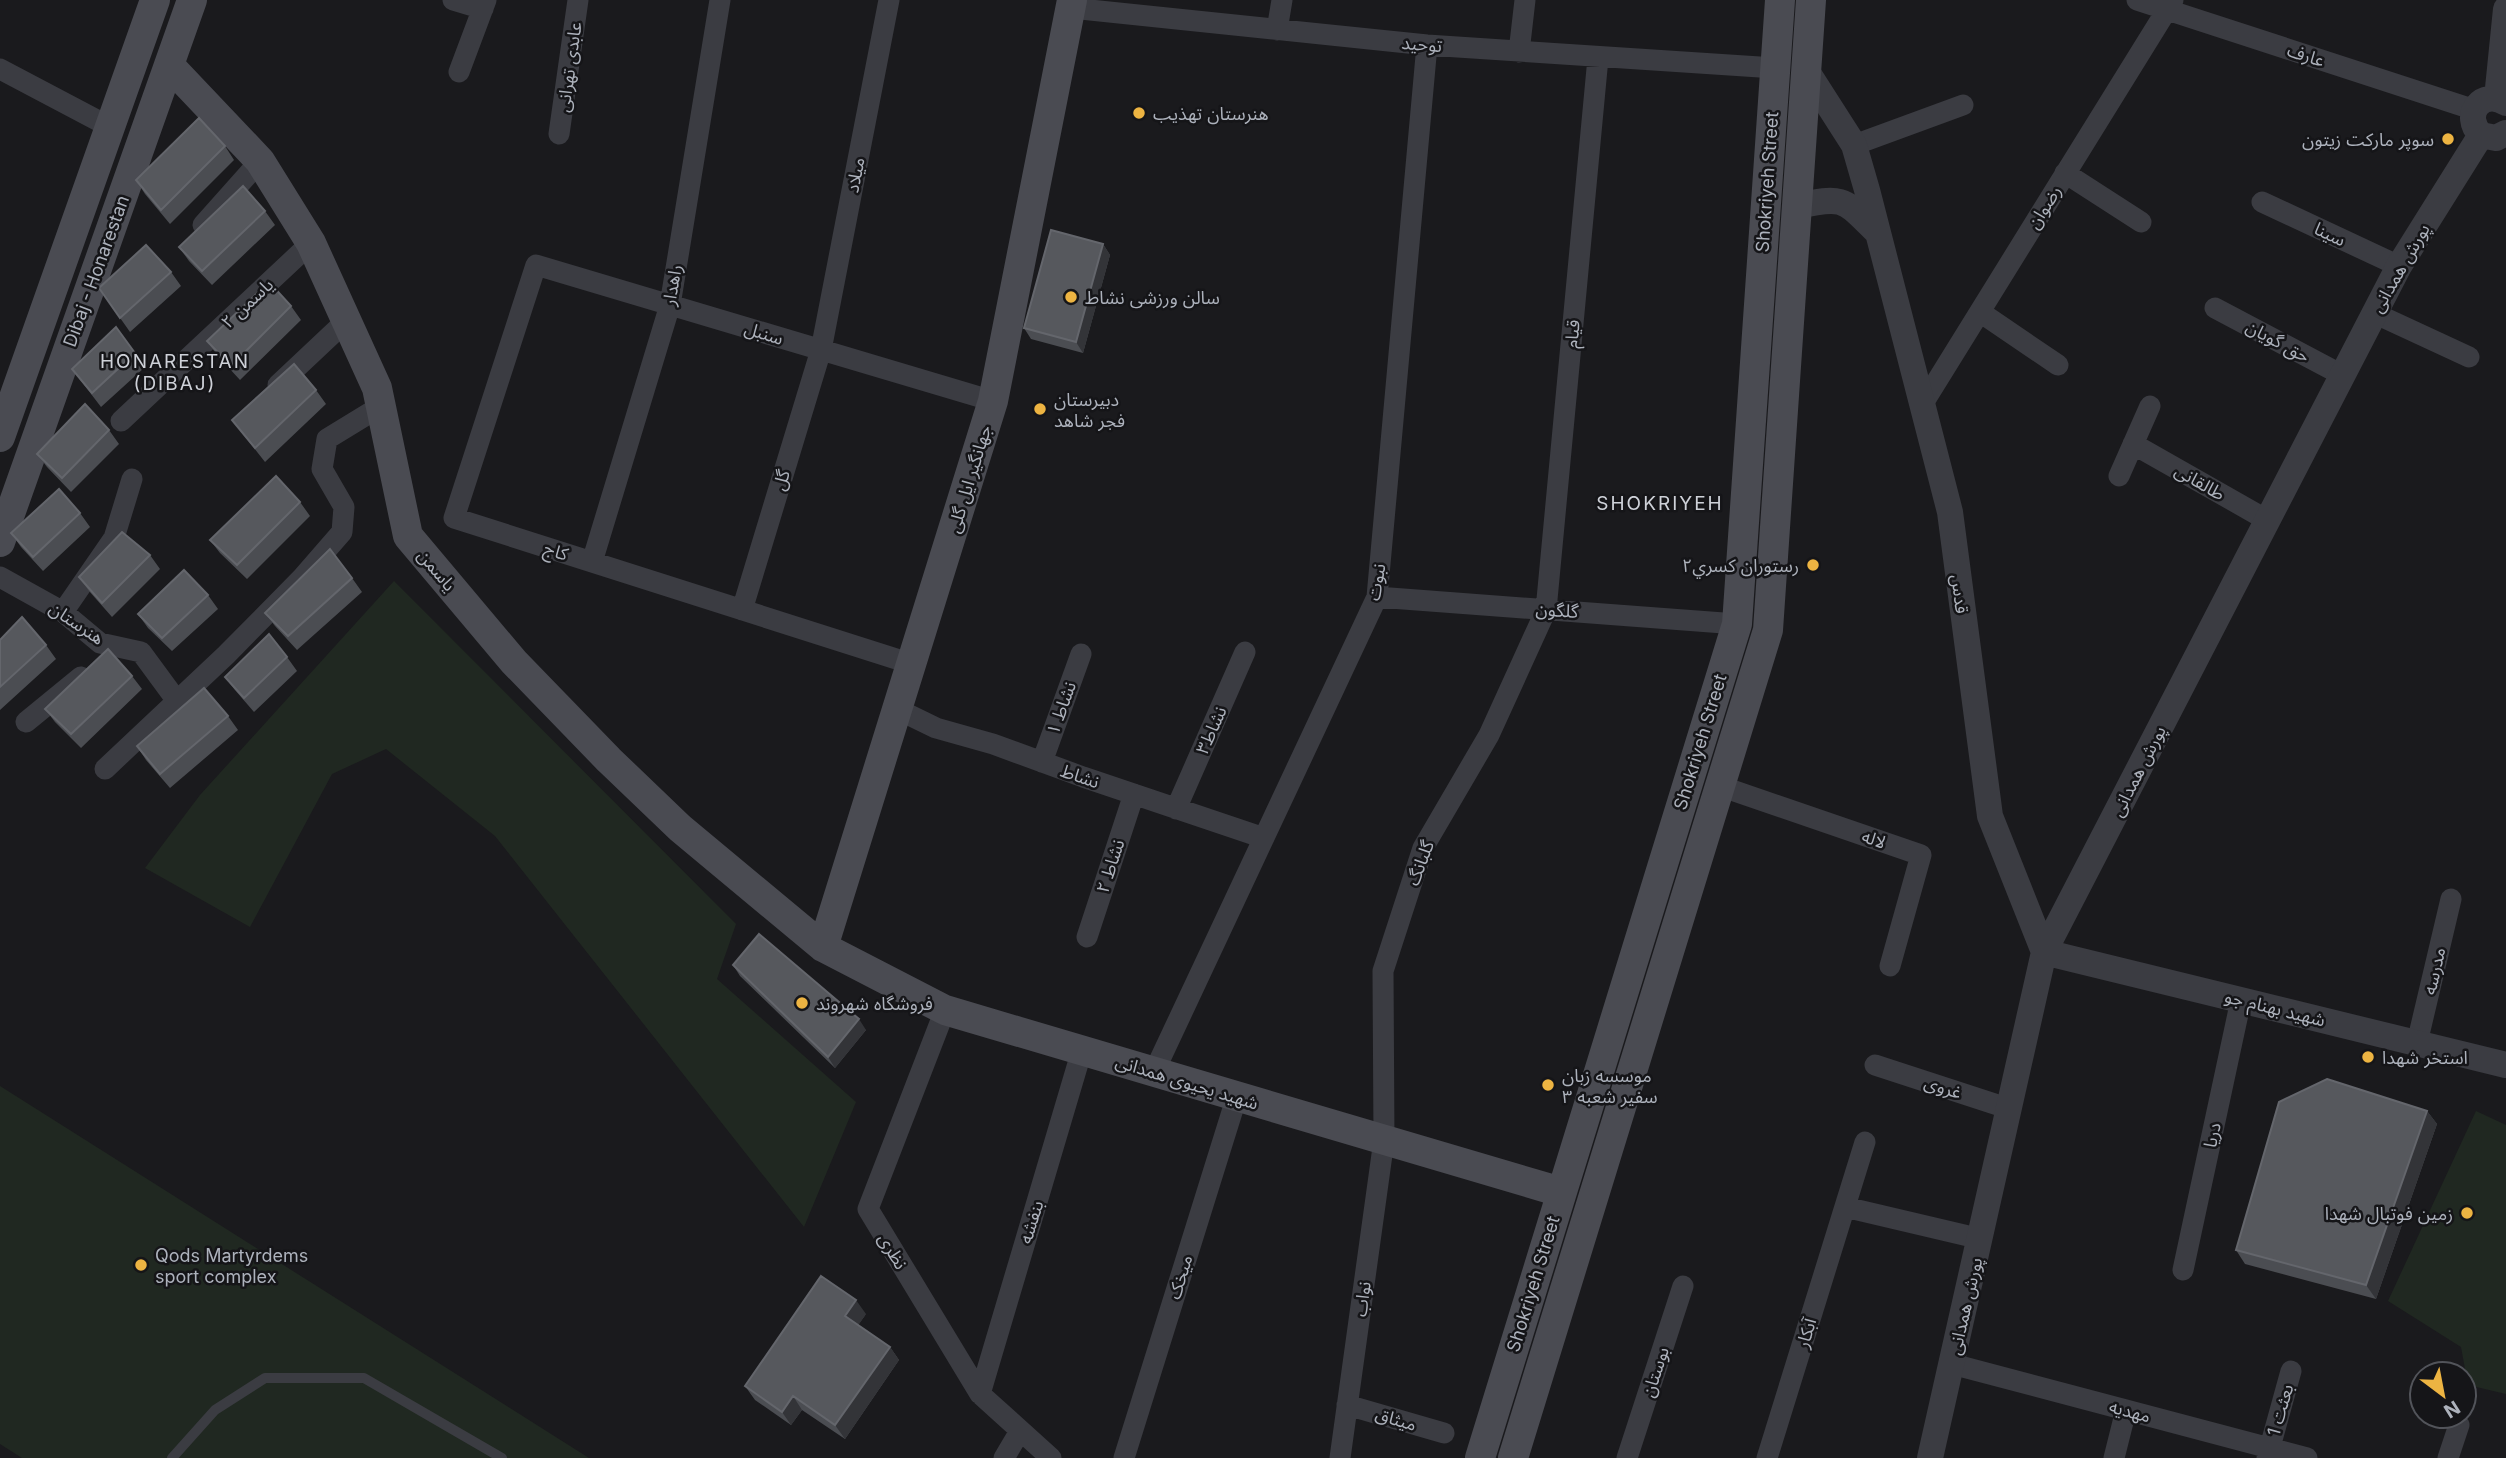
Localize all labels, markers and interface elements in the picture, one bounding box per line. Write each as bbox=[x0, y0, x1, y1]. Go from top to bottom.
street label: عابدی تهرانی bbox=[552, 20, 587, 114]
street label: توحید bbox=[1401, 32, 1443, 57]
street label: عارف bbox=[2284, 39, 2327, 72]
place label: هنرستان تهذیب bbox=[1153, 103, 1269, 125]
marker: هنرستان تهذیب bbox=[1131, 105, 1147, 121]
street label: Shokriyeh Street bbox=[1752, 111, 1782, 253]
place label: سوپر مارکت زیتون bbox=[2302, 129, 2434, 151]
marker: سوپر مارکت زیتون bbox=[2440, 131, 2456, 147]
street label: میلاد bbox=[841, 156, 869, 194]
street label: رضوان bbox=[2023, 181, 2066, 233]
street label: Dibaj - Honarestan bbox=[59, 192, 133, 350]
street label: سینا bbox=[2311, 218, 2349, 250]
street label: پورش همدانی bbox=[2366, 220, 2435, 317]
street label: راهدار bbox=[658, 263, 687, 308]
street label: یاسمن ۲ bbox=[217, 274, 278, 333]
place label: سالن ورزشی نشاط bbox=[1085, 287, 1220, 309]
marker: سالن ورزشی نشاط bbox=[1063, 289, 1079, 305]
street label: حق گویان bbox=[2242, 316, 2313, 367]
street label: سنبل bbox=[742, 317, 786, 350]
street label: قیام bbox=[1560, 319, 1588, 350]
district label: HONARESTAN (DIBAJ) bbox=[100, 350, 250, 395]
place label: دبیرستان فجر شاهد bbox=[1054, 389, 1125, 432]
marker: دبیرستان فجر شاهد bbox=[1032, 401, 1048, 417]
street label: جهانگیر ایل گلی bbox=[943, 422, 996, 536]
street label: طالقانی bbox=[2171, 459, 2229, 506]
street label: گل bbox=[768, 467, 795, 493]
district label: SHOKRIYEH bbox=[1596, 492, 1724, 515]
street label: کاج bbox=[540, 537, 571, 568]
street label: یاسمن bbox=[413, 545, 461, 596]
place label: رستوران کسري٢ bbox=[1682, 555, 1799, 579]
marker: رستوران کسري٢ bbox=[1805, 557, 1821, 573]
street label: نبوت bbox=[1362, 562, 1391, 602]
street label: قدس bbox=[1946, 573, 1973, 615]
street label: هنرستان bbox=[45, 597, 108, 650]
street label: گلگون bbox=[1535, 598, 1580, 623]
street label: Shokriyeh Street bbox=[1669, 671, 1731, 813]
street label: نشاط ۱ bbox=[1042, 679, 1080, 737]
street label: نشاط۳ bbox=[1191, 703, 1231, 757]
street label: پورش همدانی bbox=[2106, 722, 2171, 821]
street label: نشاط bbox=[1058, 760, 1102, 792]
street label: لاله bbox=[1859, 825, 1889, 853]
street label: نشاط ۲ bbox=[1092, 837, 1128, 895]
street label: گلبانگ bbox=[1402, 837, 1438, 889]
street label: مدرسه bbox=[2418, 945, 2451, 997]
street label: شهید بهنام جو bbox=[2222, 985, 2327, 1035]
place label: فروشگاه شهروند bbox=[816, 993, 933, 1015]
marker: فروشگاه شهروند bbox=[794, 995, 810, 1011]
place label: استخر شهدا bbox=[2382, 1047, 2468, 1069]
marker: استخر شهدا bbox=[2360, 1049, 2376, 1065]
street label: شهید یحیوی همدانی bbox=[1113, 1050, 1261, 1115]
place label: موسسه زبان سفیر شعبه ۳ bbox=[1562, 1065, 1658, 1108]
street label: غروی bbox=[1921, 1071, 1964, 1104]
marker: موسسه زبان سفیر شعبه ۳ bbox=[1540, 1077, 1556, 1093]
street label: دریا bbox=[2199, 1120, 2226, 1150]
street label: بنفشه bbox=[1015, 1198, 1047, 1246]
place label: زمین فوتبال شهدا bbox=[2325, 1203, 2453, 1225]
marker: زمین فوتبال شهدا bbox=[2459, 1205, 2475, 1221]
street label: Shokriyeh Street bbox=[1502, 1213, 1564, 1355]
street label: نظری bbox=[873, 1229, 912, 1273]
place label: Qods Martyrdems sport complex bbox=[155, 1245, 308, 1287]
street label: میخک bbox=[1163, 1252, 1197, 1302]
street label: پورش همدانی bbox=[1944, 1255, 1988, 1357]
marker: Qods Martyrdems sport complex bbox=[133, 1257, 149, 1273]
street label: نواب bbox=[1349, 1280, 1376, 1318]
street label: آبکار bbox=[1791, 1315, 1822, 1352]
street label: بوستان bbox=[1637, 1344, 1674, 1400]
north arrow bbox=[2408, 1360, 2478, 1430]
street label: بعثت 1 bbox=[2263, 1382, 2297, 1438]
street label: مهدیه bbox=[2107, 1395, 2153, 1427]
text: N bbox=[2440, 1395, 2464, 1423]
street label: میثاق bbox=[1373, 1403, 1419, 1435]

